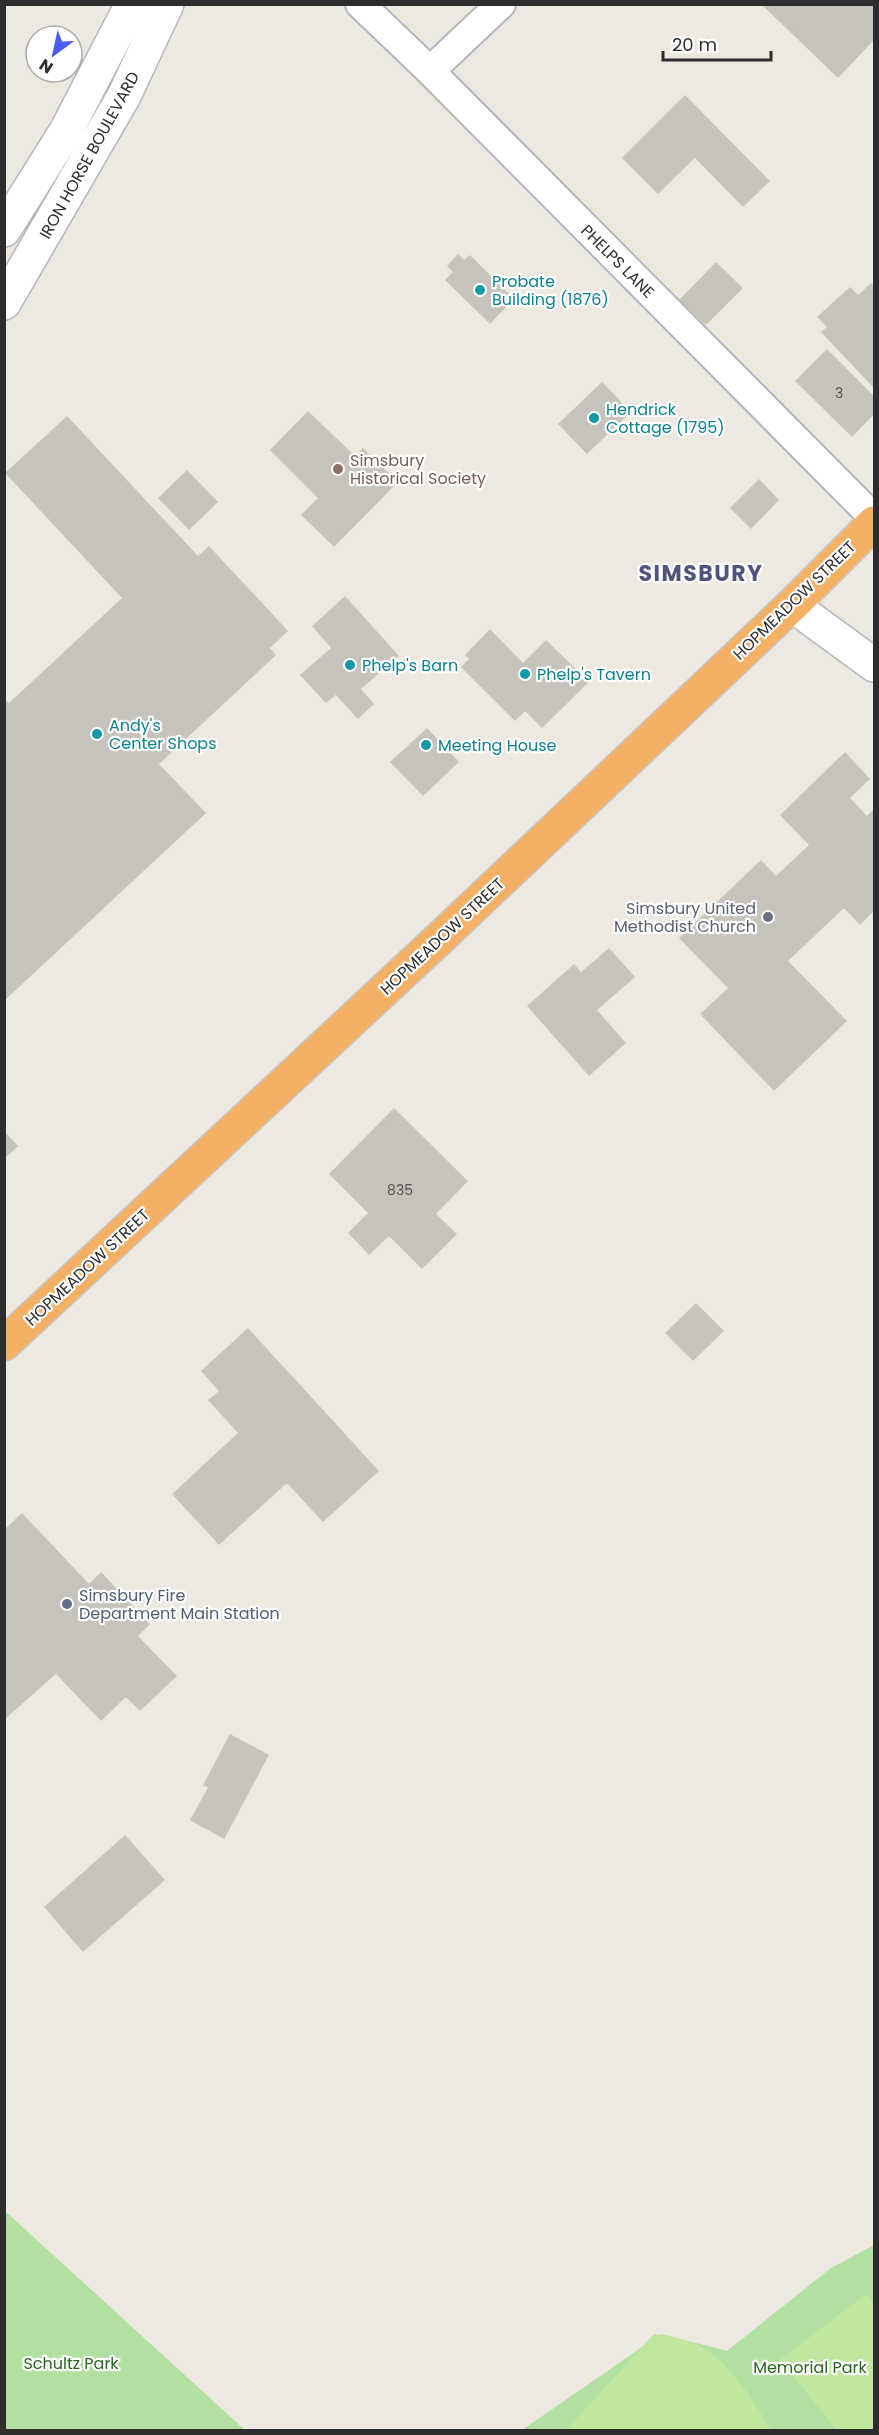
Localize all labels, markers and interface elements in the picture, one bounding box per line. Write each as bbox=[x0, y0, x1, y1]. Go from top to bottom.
north arrow bbox=[24, 24, 84, 84]
scale bar bbox=[663, 24, 771, 62]
text: 20 m bbox=[672, 32, 717, 57]
text: N bbox=[35, 53, 57, 79]
street label: IRON HORSE BOULEVARD bbox=[34, 67, 145, 243]
street label: PHELPS LANE bbox=[576, 219, 660, 303]
place label: Probate Building (1876) bbox=[492, 270, 609, 311]
marker: Probate Building (1876) bbox=[473, 283, 487, 297]
house number: 3 bbox=[835, 383, 843, 403]
place label: Hendrick Cottage (1795) bbox=[606, 398, 725, 439]
marker: Hendrick Cottage (1795) bbox=[587, 411, 601, 425]
place label: Simsbury Historical Society bbox=[350, 449, 486, 490]
marker: Simsbury Historical Society bbox=[331, 462, 345, 476]
street label: HOPMEADOW STREET bbox=[728, 535, 861, 665]
district label: SIMSBURY bbox=[639, 558, 763, 589]
place label: Phelp's Barn bbox=[362, 654, 458, 677]
marker: Phelp's Barn bbox=[343, 658, 357, 672]
place label: Phelp's Tavern bbox=[537, 663, 651, 686]
marker: Phelp's Tavern bbox=[518, 667, 532, 681]
place label: Andy's Center Shops bbox=[109, 714, 217, 755]
marker: Andy's Center Shops bbox=[90, 727, 104, 741]
place label: Meeting House bbox=[438, 734, 557, 757]
marker: Meeting House bbox=[419, 738, 433, 752]
street label: HOPMEADOW STREET bbox=[375, 872, 510, 1000]
place label: Simsbury United Methodist Church bbox=[614, 897, 756, 938]
marker: Simsbury United Methodist Church bbox=[761, 910, 775, 924]
house number: 835 bbox=[387, 1180, 413, 1200]
street label: HOPMEADOW STREET bbox=[20, 1203, 155, 1331]
place label: Simsbury Fire Department Main Station bbox=[79, 1584, 280, 1625]
marker: Simsbury Fire Department Main Station bbox=[60, 1597, 74, 1611]
park label: Schultz Park bbox=[23, 2352, 119, 2375]
park label: Memorial Park bbox=[753, 2356, 868, 2379]

